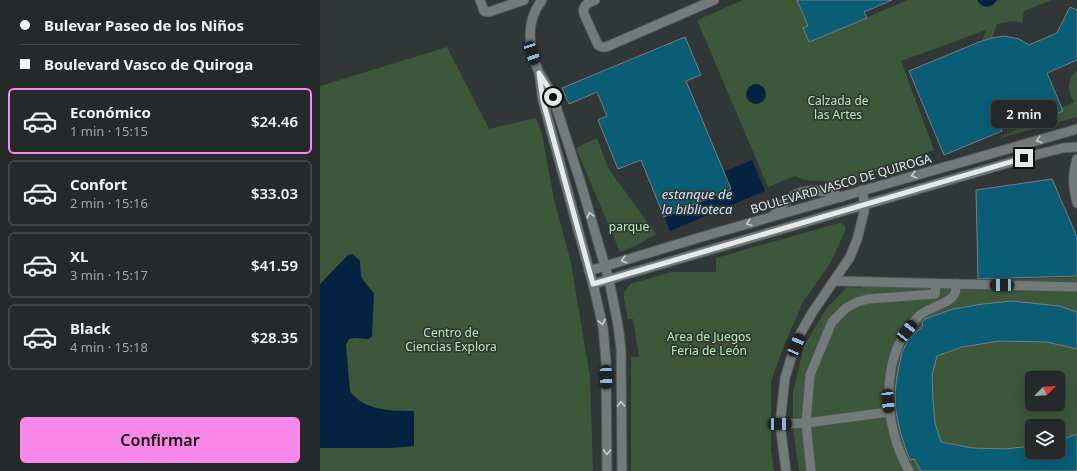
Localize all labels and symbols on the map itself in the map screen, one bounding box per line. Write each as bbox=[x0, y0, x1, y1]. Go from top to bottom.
car bbox=[523, 40, 541, 66]
route start bbox=[544, 88, 562, 106]
park label: Calzada de las Artes bbox=[807, 92, 869, 123]
callout: 2 min bbox=[991, 100, 1057, 128]
one-way arrow bbox=[1036, 135, 1043, 144]
street label: BOULEVARD VASCO DE QUIROGA bbox=[748, 149, 934, 218]
route end bbox=[1015, 149, 1033, 167]
one-way arrow bbox=[911, 171, 918, 179]
water label: estanque de la biblioteca bbox=[662, 185, 733, 218]
one-way arrow bbox=[586, 212, 595, 219]
park label: parque bbox=[609, 218, 649, 235]
one-way arrow bbox=[746, 218, 753, 227]
one-way arrow bbox=[621, 255, 628, 264]
car bbox=[990, 279, 1014, 291]
car bbox=[895, 318, 919, 344]
one-way arrow bbox=[597, 319, 605, 326]
park label: Centro de Ciencias Explora bbox=[405, 324, 497, 355]
park label: Area de Juegos Feria de León bbox=[667, 328, 751, 359]
car bbox=[786, 332, 806, 358]
car bbox=[600, 365, 612, 389]
north arrow bbox=[1025, 371, 1065, 411]
car bbox=[881, 389, 895, 413]
one-way arrow bbox=[617, 401, 625, 407]
car bbox=[768, 418, 792, 430]
one-way arrow bbox=[603, 449, 611, 455]

